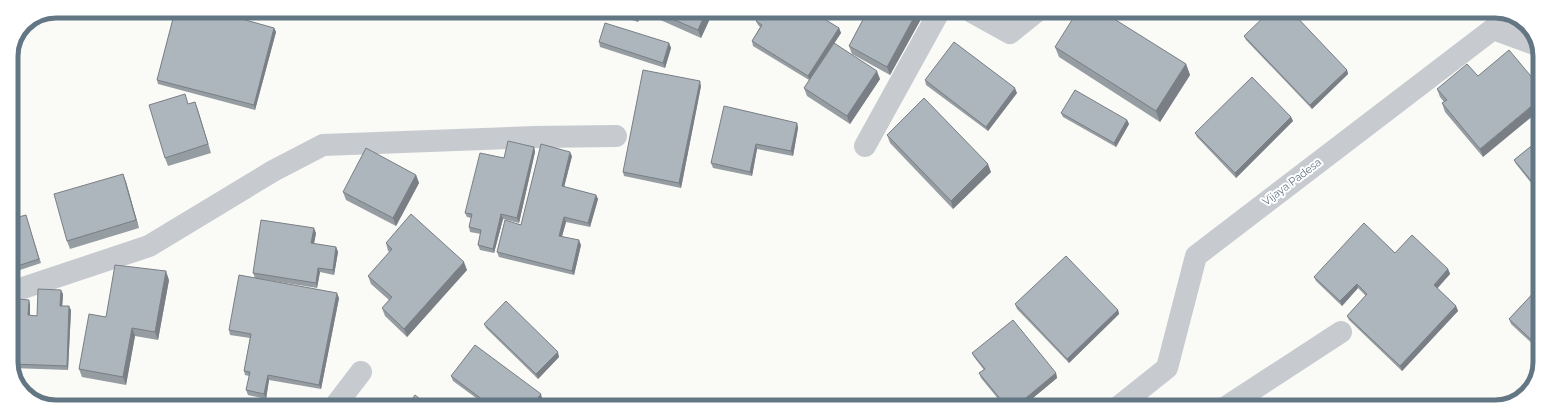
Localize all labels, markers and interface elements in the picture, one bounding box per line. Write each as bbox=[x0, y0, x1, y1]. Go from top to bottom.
street label: Vijaya Padesa bbox=[1260, 156, 1324, 208]

